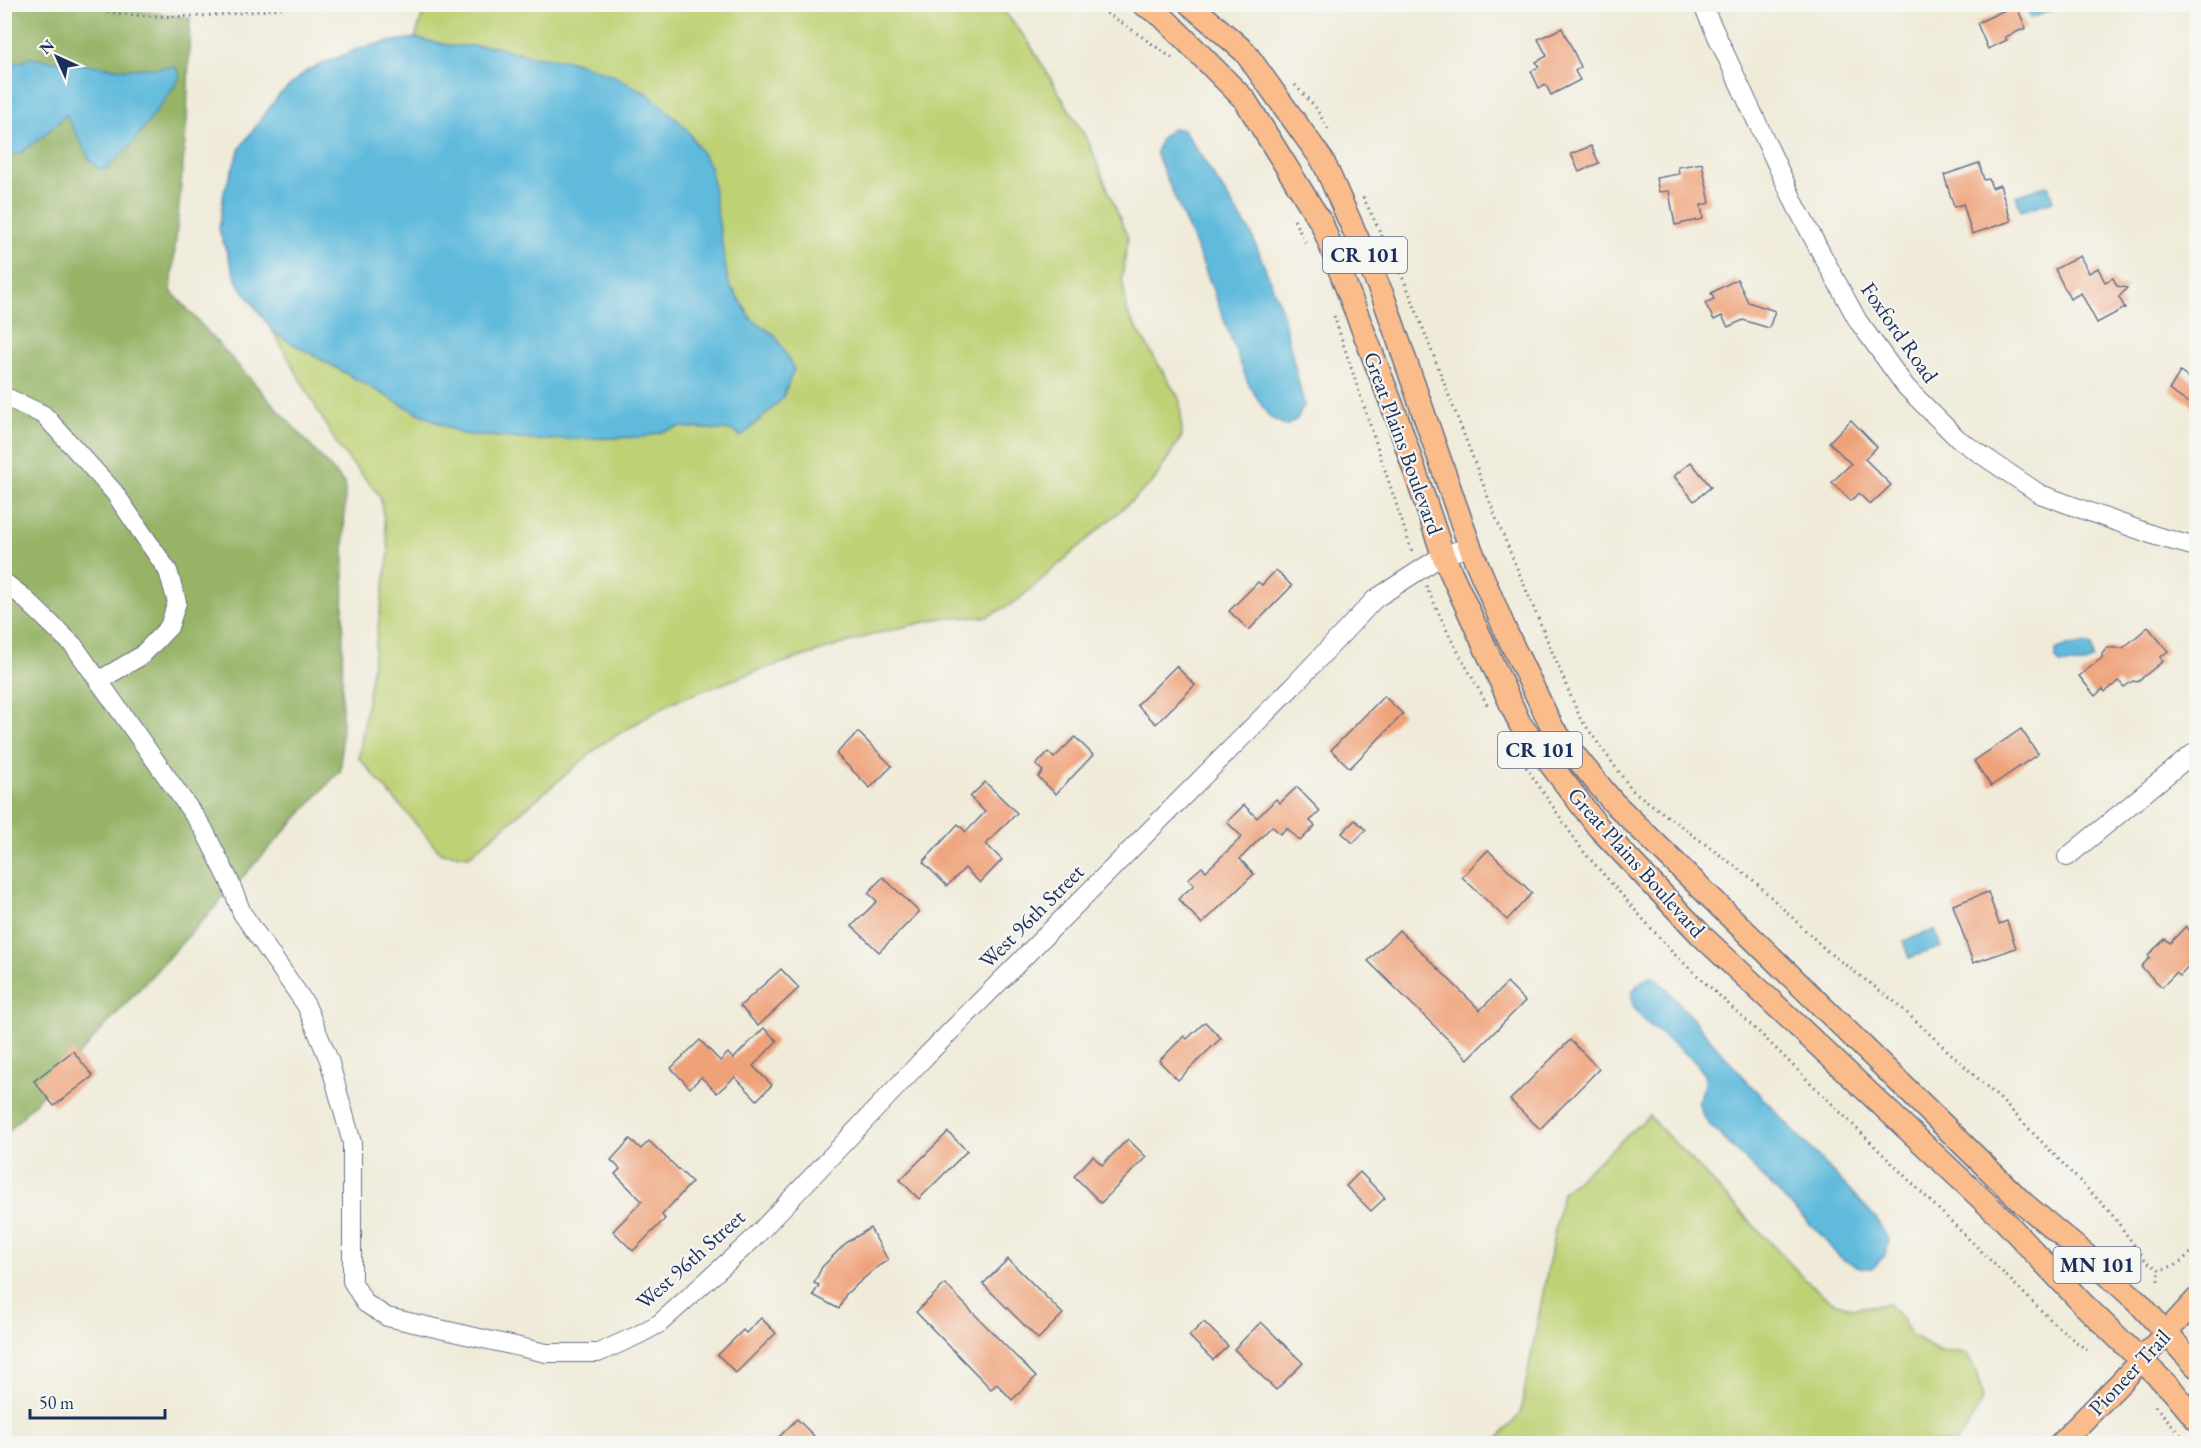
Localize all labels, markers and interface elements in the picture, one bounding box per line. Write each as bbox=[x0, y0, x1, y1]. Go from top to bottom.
north arrow bbox=[27, 27, 87, 87]
text: N bbox=[35, 35, 59, 59]
road number: CR 101 bbox=[1323, 237, 1407, 273]
street label: Foxford Road bbox=[1854, 276, 1945, 389]
street label: Great Plains Boulevard bbox=[1357, 348, 1450, 539]
road number: CR 101 bbox=[1498, 732, 1582, 768]
street label: Great Plains Boulevard bbox=[1561, 781, 1712, 944]
street label: West 96th Street bbox=[973, 858, 1090, 975]
street label: West 96th Street bbox=[630, 1203, 751, 1316]
road number: MN 101 bbox=[2054, 1247, 2140, 1283]
street label: Pioneer Trail bbox=[2082, 1323, 2177, 1422]
scale bar bbox=[30, 1382, 165, 1420]
text: 50 m bbox=[39, 1391, 74, 1414]

